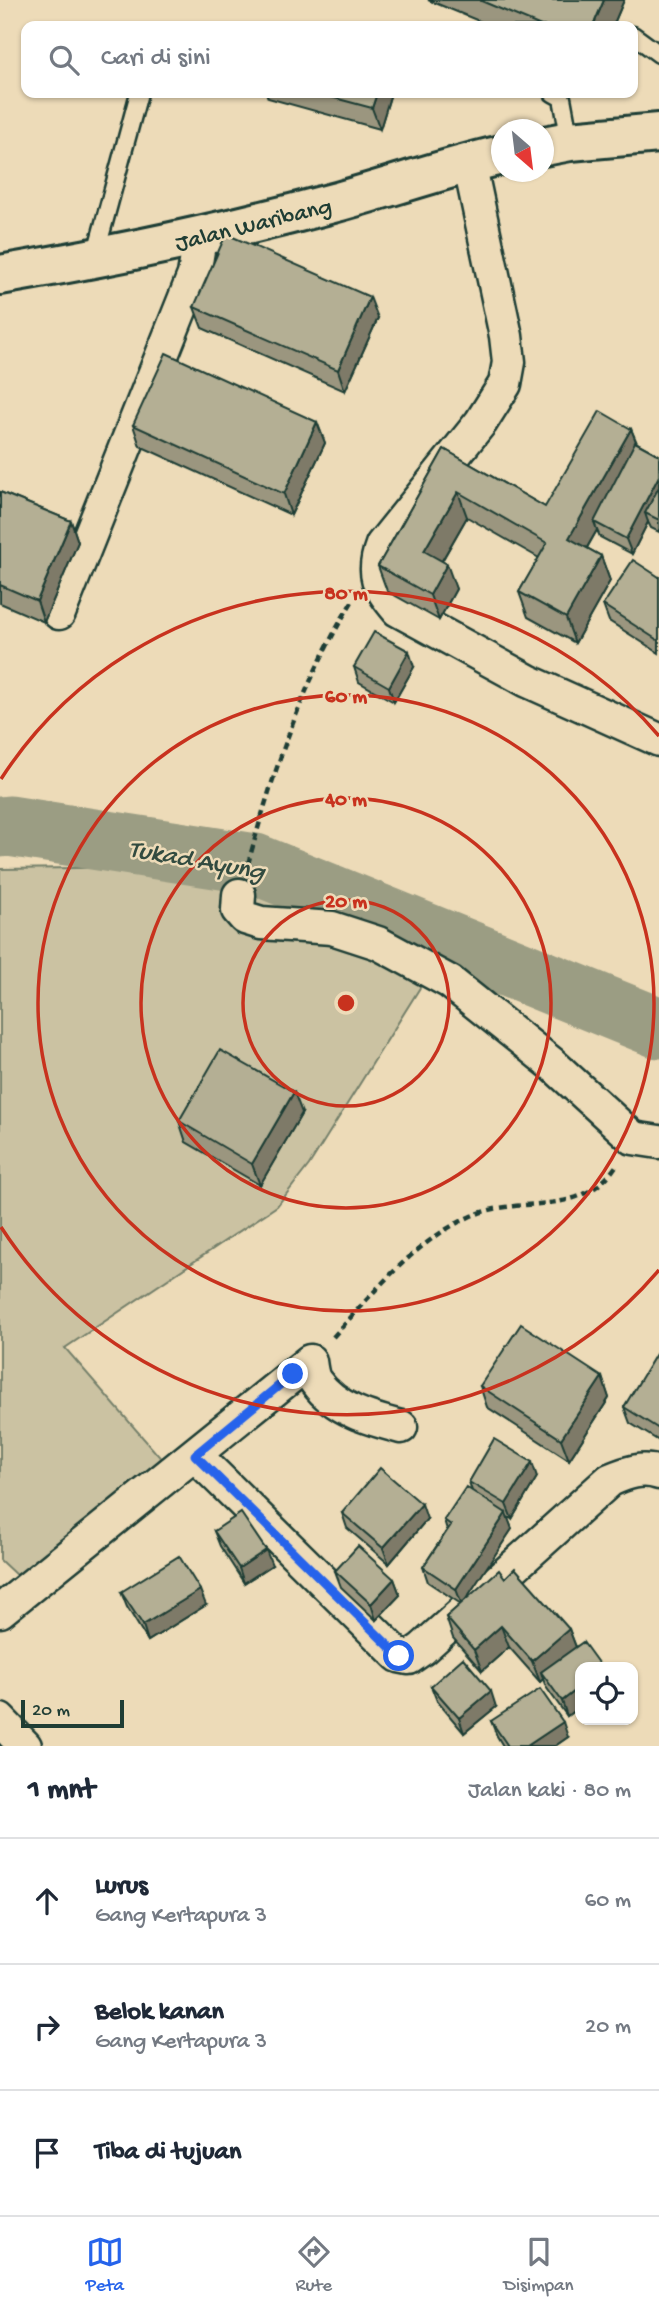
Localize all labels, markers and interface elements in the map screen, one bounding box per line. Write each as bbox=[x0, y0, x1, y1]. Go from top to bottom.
search box bbox=[21, 21, 638, 98]
icon: search bbox=[45, 41, 83, 79]
text: Cari di sini bbox=[101, 44, 211, 75]
north arrow bbox=[491, 119, 554, 182]
street label: Jalan Waribang bbox=[173, 193, 335, 260]
text: 80 m bbox=[324, 583, 368, 608]
text: 60 m bbox=[325, 686, 367, 711]
text: 40 m bbox=[324, 789, 367, 814]
water label: Tukad Ayung bbox=[126, 835, 269, 890]
text: 20 m bbox=[325, 891, 367, 916]
centre of rings bbox=[334, 991, 358, 1015]
route end bbox=[277, 1358, 308, 1389]
route start bbox=[383, 1640, 414, 1671]
map controls bbox=[575, 1662, 638, 1725]
button: locate bbox=[575, 1662, 638, 1725]
scale bar bbox=[21, 1697, 124, 1729]
text: 20 m bbox=[32, 1700, 70, 1723]
text: 1 mnt bbox=[28, 1774, 95, 1809]
text: Jalan kaki · 80 m bbox=[468, 1778, 631, 1805]
text: Lurus bbox=[95, 1872, 148, 1903]
icon: ahead bbox=[28, 1882, 66, 1920]
text: 60 m bbox=[585, 1888, 631, 1915]
text: Gang Kertapura 3 bbox=[95, 1903, 267, 1930]
text: Belok kanan bbox=[95, 1998, 224, 2029]
icon: right bbox=[28, 2008, 66, 2046]
text: 20 m bbox=[585, 2014, 631, 2041]
text: Gang Kertapura 3 bbox=[95, 2029, 267, 2056]
icon: arrive bbox=[28, 2134, 66, 2172]
text: Tiba di tujuan bbox=[95, 2138, 241, 2169]
tab: Peta bbox=[85, 2233, 124, 2298]
tab: Rute bbox=[295, 2233, 333, 2298]
tab: Disimpan bbox=[504, 2233, 574, 2298]

